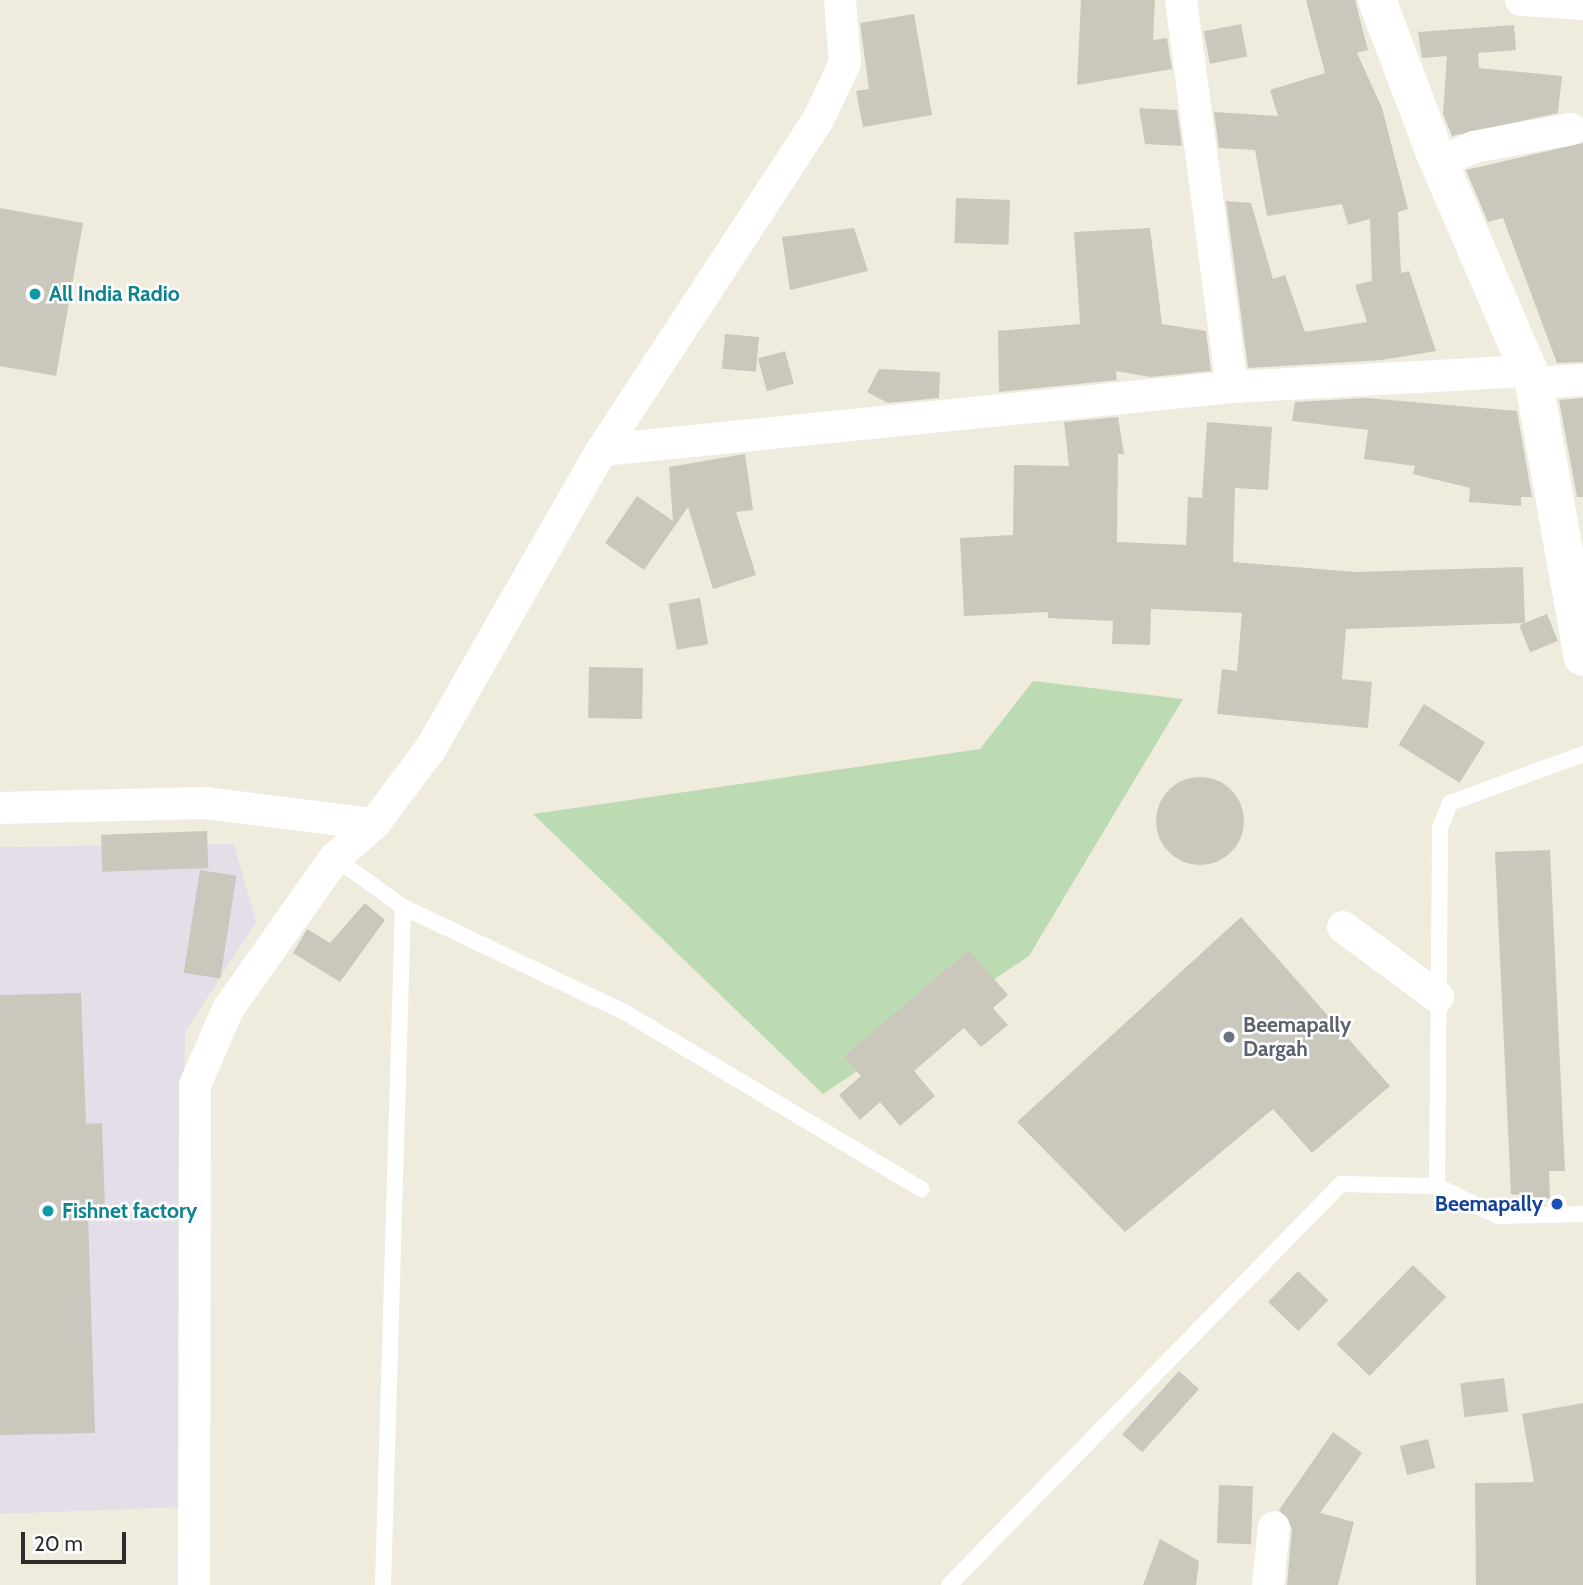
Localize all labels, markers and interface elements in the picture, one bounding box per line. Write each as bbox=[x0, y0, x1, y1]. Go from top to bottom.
place label: All India Radio bbox=[49, 281, 180, 307]
marker: All India Radio bbox=[27, 286, 43, 302]
place label: Beemapally Dargah bbox=[1243, 1012, 1351, 1062]
marker: Beemapally Dargah bbox=[1221, 1029, 1237, 1045]
place label: Beemapally bbox=[1435, 1191, 1543, 1217]
marker: Beemapally bbox=[1549, 1196, 1565, 1212]
place label: Fishnet factory bbox=[62, 1198, 197, 1224]
marker: Fishnet factory bbox=[40, 1203, 56, 1219]
scale bar bbox=[24, 1518, 130, 1562]
text: 20 m bbox=[34, 1531, 83, 1556]

